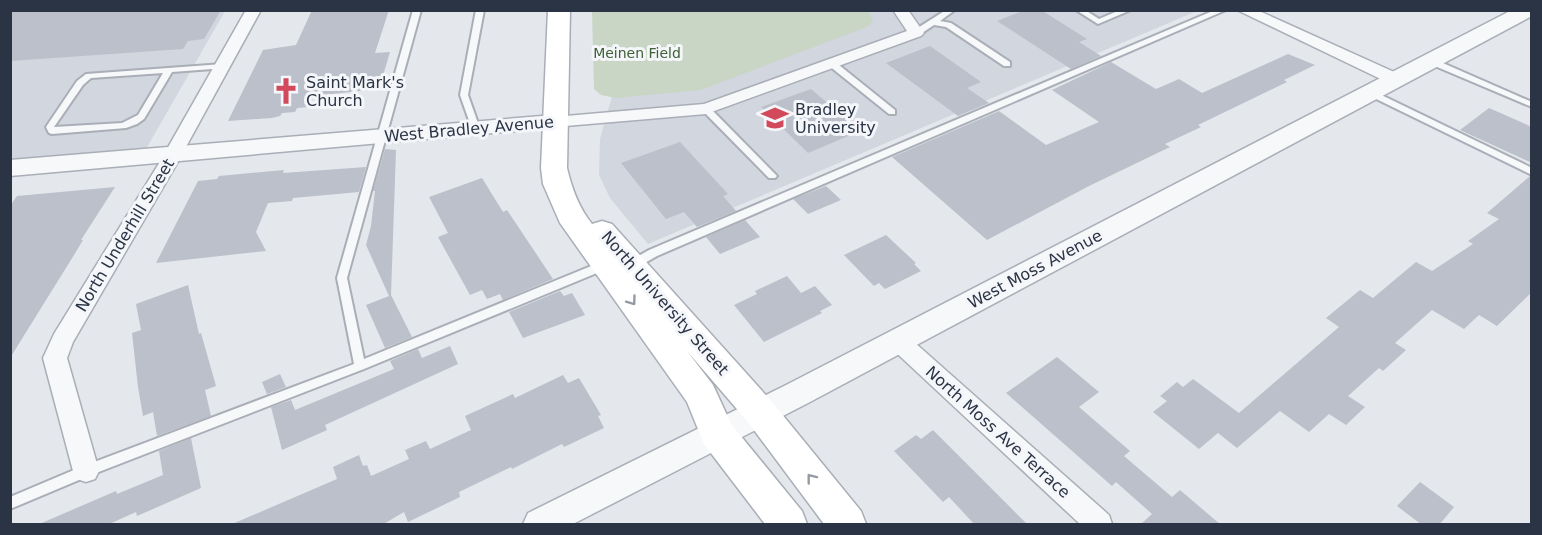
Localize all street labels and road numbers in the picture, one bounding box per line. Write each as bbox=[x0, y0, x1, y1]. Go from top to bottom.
street label: West Bradley Avenue bbox=[383, 112, 555, 146]
street label: North Underhill Street bbox=[72, 155, 178, 315]
street label: West Moss Avenue bbox=[965, 226, 1105, 312]
street label: North University Street bbox=[597, 227, 733, 379]
street label: North Moss Ave Terrace bbox=[922, 362, 1074, 502]

